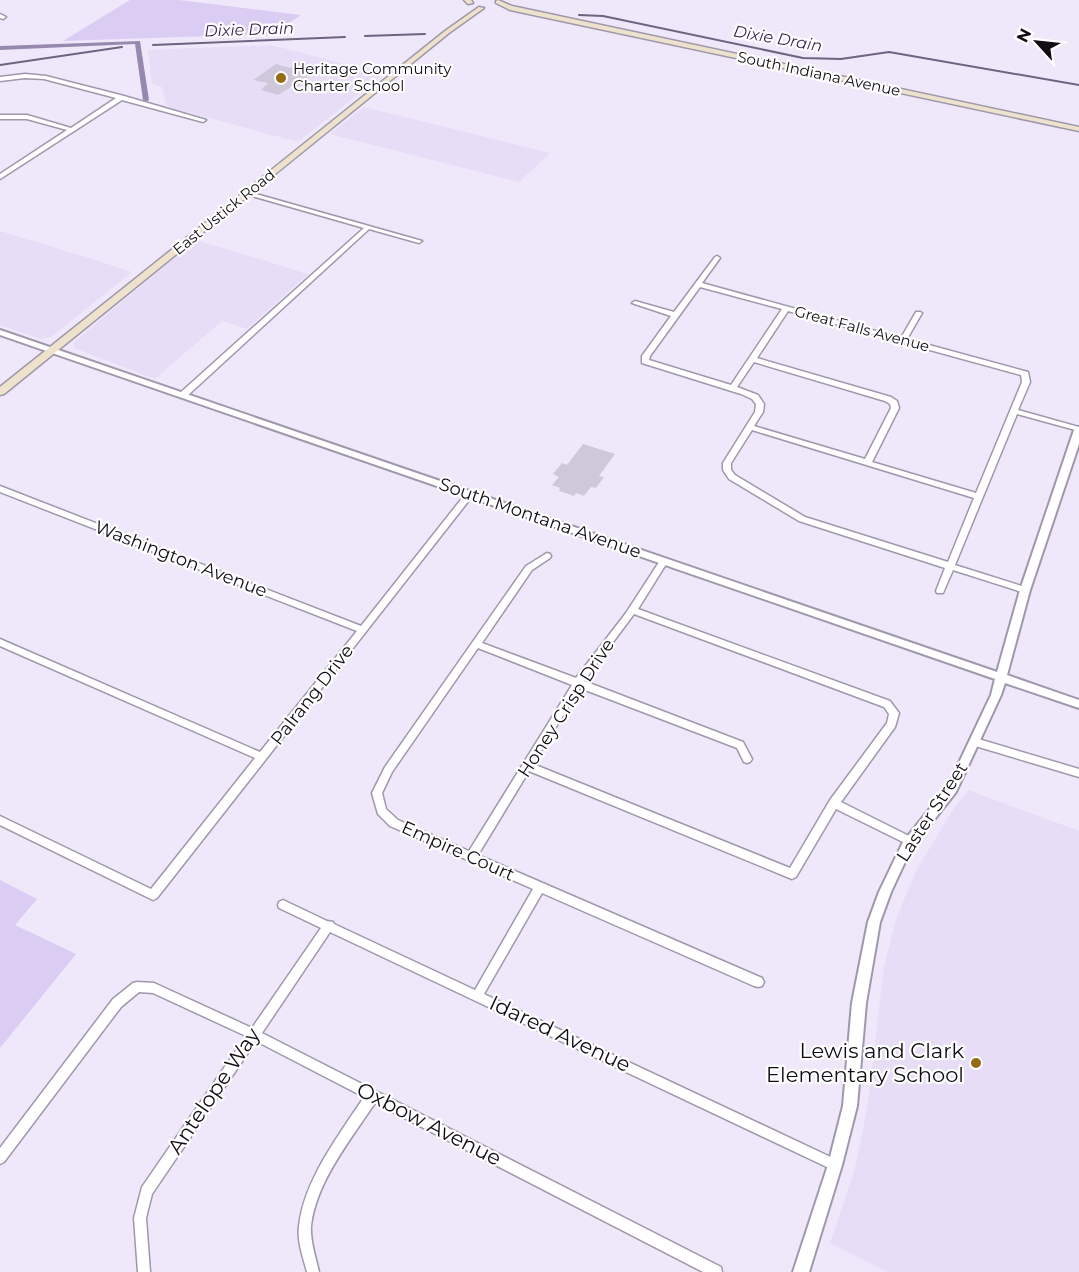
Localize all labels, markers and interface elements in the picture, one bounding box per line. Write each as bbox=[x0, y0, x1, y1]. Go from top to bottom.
north arrow bbox=[1007, 12, 1067, 72]
water label: Dixie Drain bbox=[204, 18, 294, 41]
water label: Dixie Drain bbox=[732, 21, 824, 56]
text: N bbox=[1013, 25, 1035, 45]
street label: South Indiana Avenue bbox=[736, 47, 902, 100]
place label: Heritage Community Charter School bbox=[293, 59, 452, 95]
marker: Heritage Community Charter School bbox=[274, 71, 288, 85]
street label: East Ustick Road bbox=[169, 165, 279, 259]
street label: Great Falls Avenue bbox=[792, 301, 932, 356]
street label: South Montana Avenue bbox=[436, 473, 644, 563]
street label: Washington Avenue bbox=[92, 516, 270, 602]
street label: Honey Crisp Drive bbox=[513, 634, 619, 781]
street label: Palrang Drive bbox=[266, 640, 358, 750]
street label: Laster Street bbox=[892, 758, 972, 866]
street label: Empire Court bbox=[398, 816, 518, 886]
street label: Idared Avenue bbox=[486, 990, 635, 1077]
street label: Antelope Way bbox=[162, 1022, 265, 1159]
place label: Lewis and Clark Elementary School bbox=[766, 1038, 964, 1087]
marker: Lewis and Clark Elementary School bbox=[969, 1056, 983, 1070]
street label: Oxbow Avenue bbox=[353, 1076, 506, 1171]

